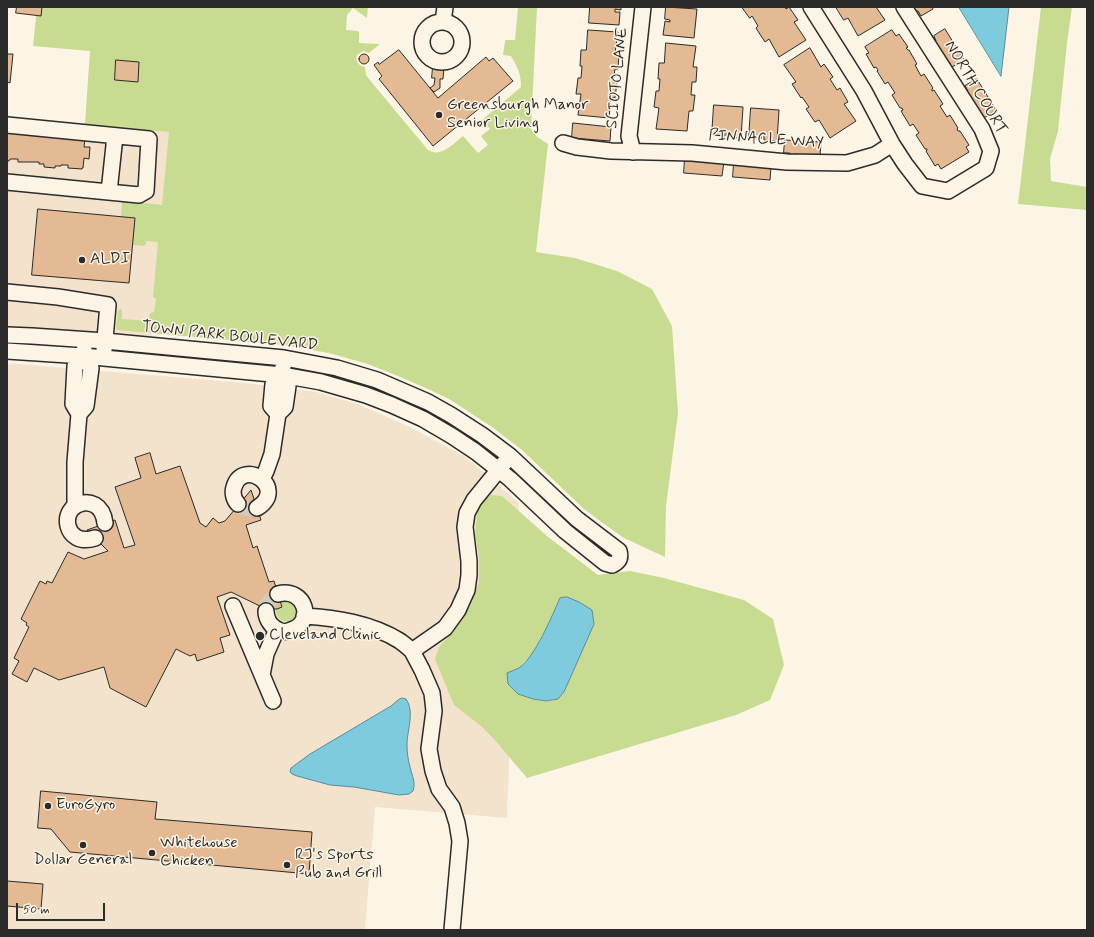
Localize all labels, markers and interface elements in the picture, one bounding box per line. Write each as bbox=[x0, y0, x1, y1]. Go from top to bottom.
street label: SCIOTO LANE bbox=[603, 26, 633, 130]
street label: NORTH COURT bbox=[939, 38, 1011, 138]
place label: Greensburgh Manor Senior Living bbox=[447, 96, 588, 134]
marker: Greensburgh Manor Senior Living bbox=[434, 110, 444, 120]
street label: PINNACLE WAY bbox=[708, 126, 824, 154]
place label: ALDI bbox=[90, 250, 130, 270]
marker: ALDI bbox=[77, 255, 87, 265]
street label: TOWN PARK BOULEVARD bbox=[141, 318, 319, 356]
place label: Cleveland Clinic bbox=[269, 626, 381, 646]
marker: Cleveland Clinic bbox=[254, 630, 266, 642]
place label: EuroGyro bbox=[56, 796, 115, 816]
marker: EuroGyro bbox=[43, 801, 53, 811]
place label: Whitehouse Chicken bbox=[160, 834, 238, 872]
marker: Dollar General bbox=[78, 840, 88, 850]
place label: RJ's Sports Pub and Grill bbox=[295, 846, 382, 884]
marker: Whitehouse Chicken bbox=[147, 848, 157, 858]
place label: Dollar General bbox=[33, 851, 133, 871]
marker: RJ's Sports Pub and Grill bbox=[282, 860, 292, 870]
scale bar bbox=[18, 895, 107, 921]
text: 50 m bbox=[23, 902, 50, 918]

